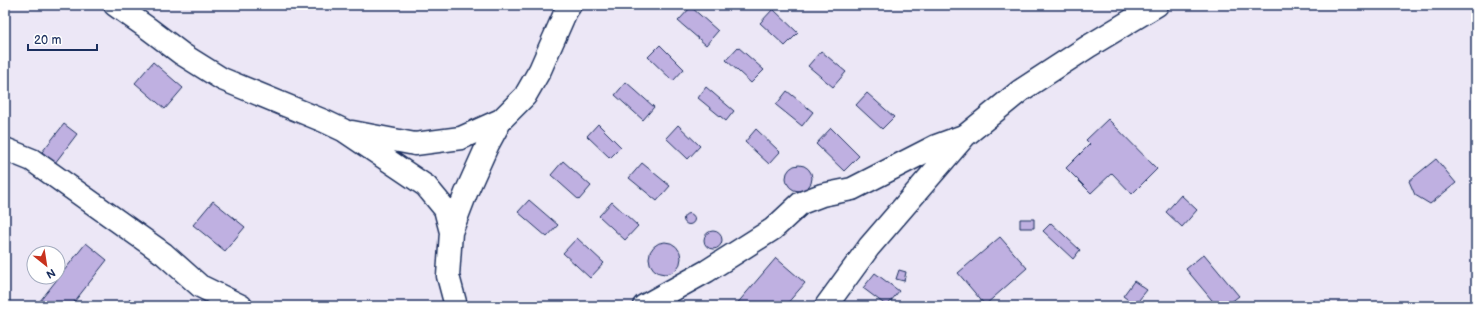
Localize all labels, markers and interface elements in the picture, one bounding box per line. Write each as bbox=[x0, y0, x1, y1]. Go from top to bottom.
scale bar bbox=[28, 26, 97, 52]
text: 20 m bbox=[34, 33, 61, 48]
north arrow bbox=[26, 245, 66, 285]
text: N bbox=[44, 266, 58, 281]

